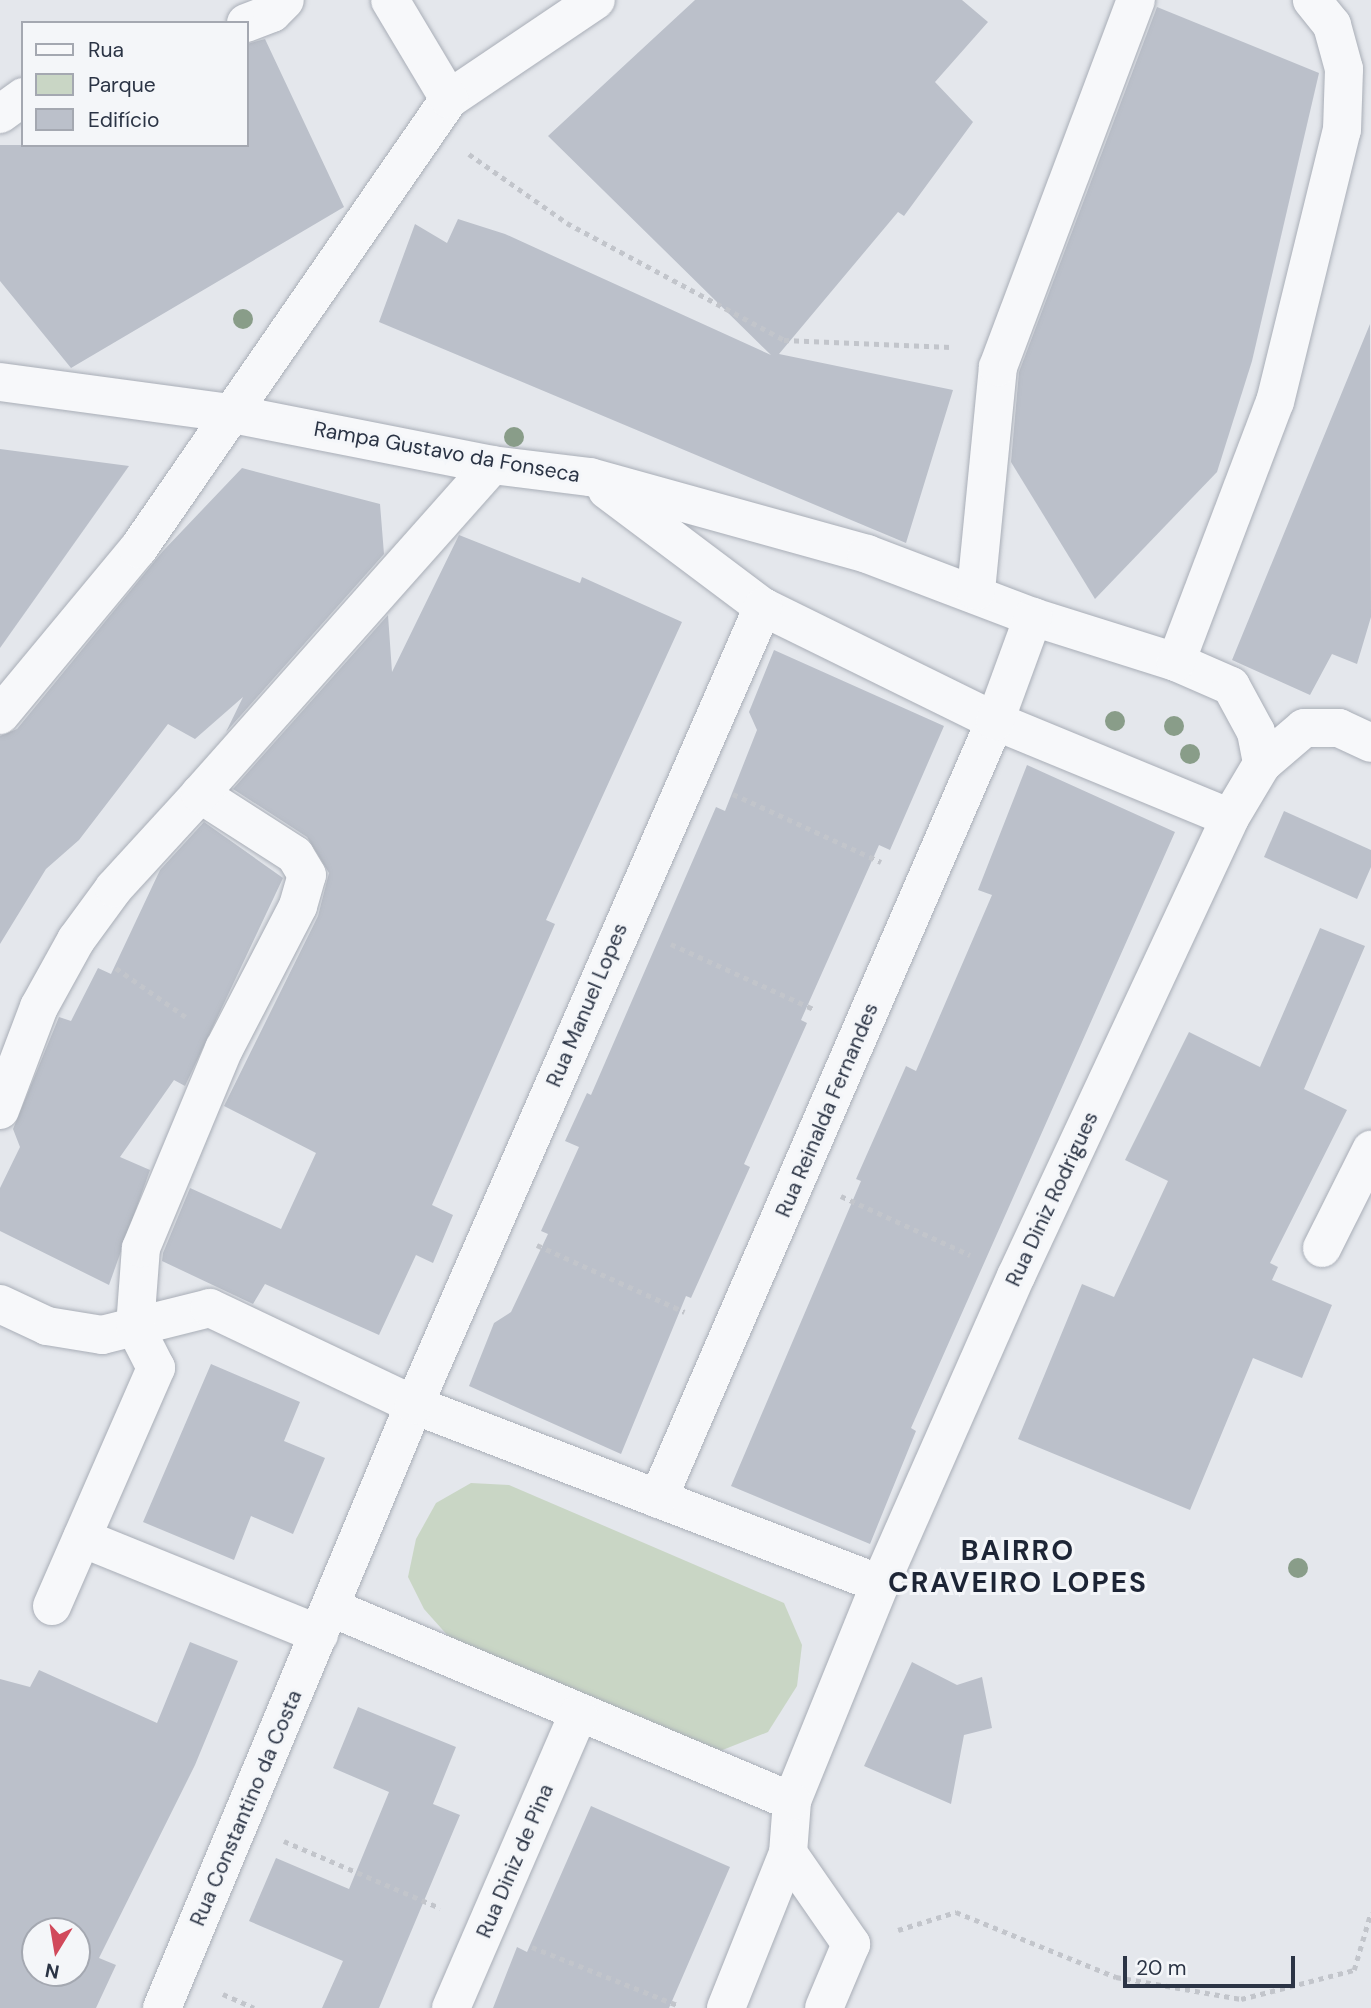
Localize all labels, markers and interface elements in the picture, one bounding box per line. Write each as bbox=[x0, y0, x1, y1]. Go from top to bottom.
legend bbox=[21, 21, 248, 147]
text: Rua bbox=[88, 36, 124, 64]
text: Parque bbox=[88, 71, 156, 99]
text: Edifício bbox=[88, 106, 159, 134]
street label: Rampa Gustavo da Fonseca bbox=[312, 416, 582, 488]
street label: Rua Manuel Lopes bbox=[541, 919, 633, 1091]
street label: Rua Reinalda Fernandes bbox=[770, 999, 884, 1221]
street label: Rua Diniz Rodrigues bbox=[1000, 1108, 1104, 1290]
district label: BAIRRO CRAVEIRO LOPES bbox=[890, 1534, 1146, 1600]
street label: Rua Constantino da Costa bbox=[185, 1686, 307, 1930]
street label: Rua Diniz de Pina bbox=[471, 1780, 559, 1942]
north arrow bbox=[21, 1917, 91, 1987]
scale bar bbox=[1126, 1941, 1298, 1985]
text: 20 m bbox=[1136, 1954, 1187, 1982]
text: N bbox=[43, 1958, 61, 1985]

